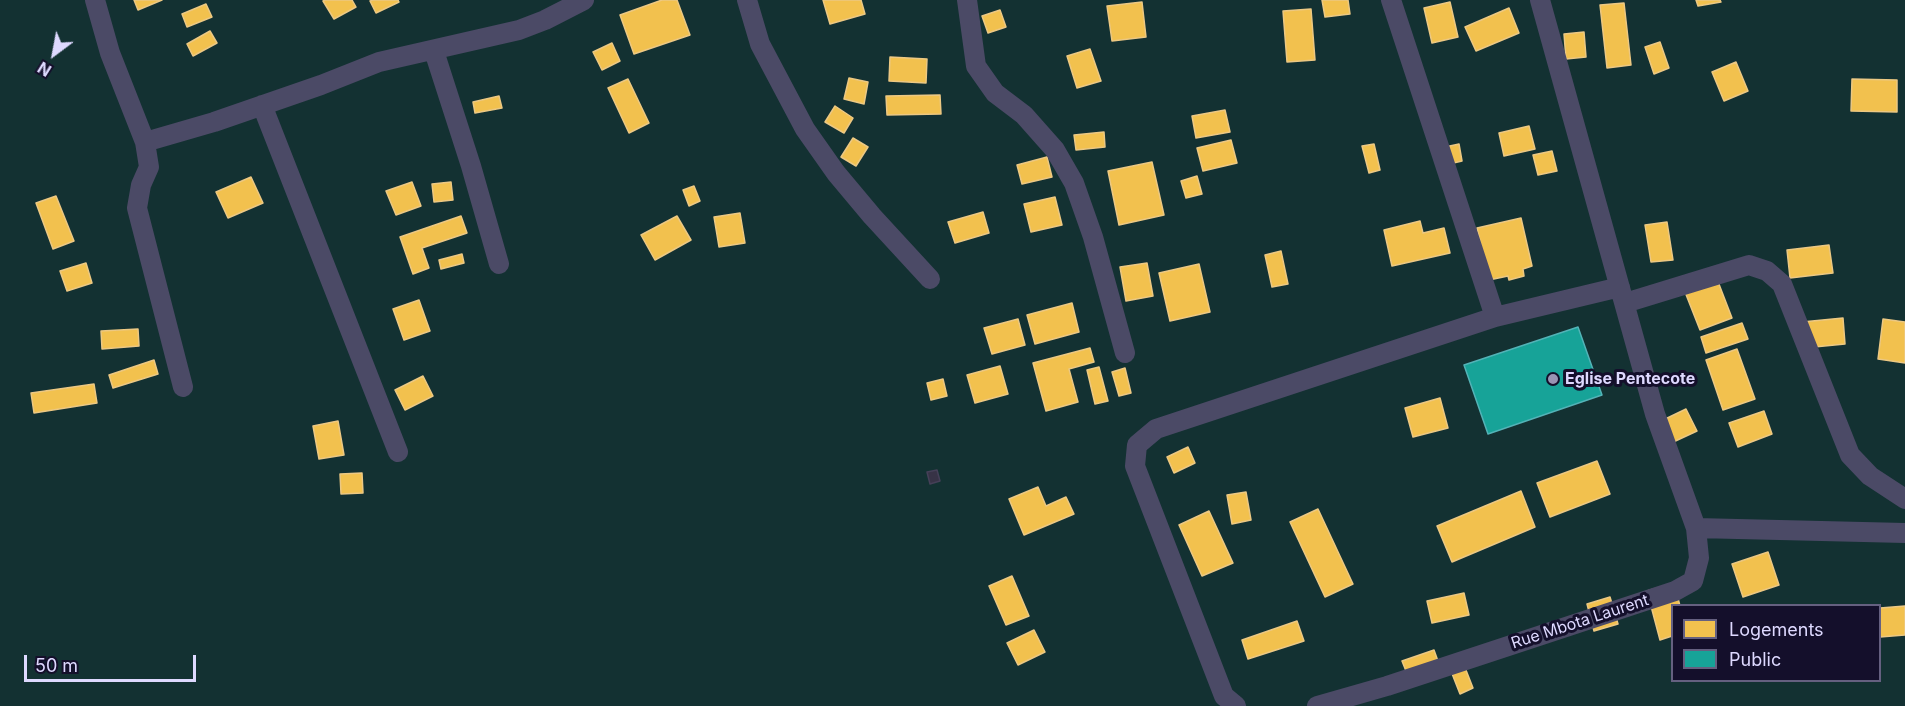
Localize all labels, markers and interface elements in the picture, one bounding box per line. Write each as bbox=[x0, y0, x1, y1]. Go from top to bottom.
north arrow bbox=[24, 24, 84, 84]
text: N bbox=[34, 58, 55, 81]
place label: Eglise Pentecote bbox=[1565, 369, 1695, 389]
marker: Eglise Pentecote bbox=[1546, 372, 1560, 386]
street label: Rue Mbota Laurent bbox=[1509, 591, 1651, 653]
legend bbox=[1671, 604, 1881, 682]
text: Logements bbox=[1729, 619, 1824, 640]
scale bar bbox=[27, 643, 200, 681]
text: Public bbox=[1729, 649, 1781, 670]
text: 50 m bbox=[35, 655, 78, 676]

